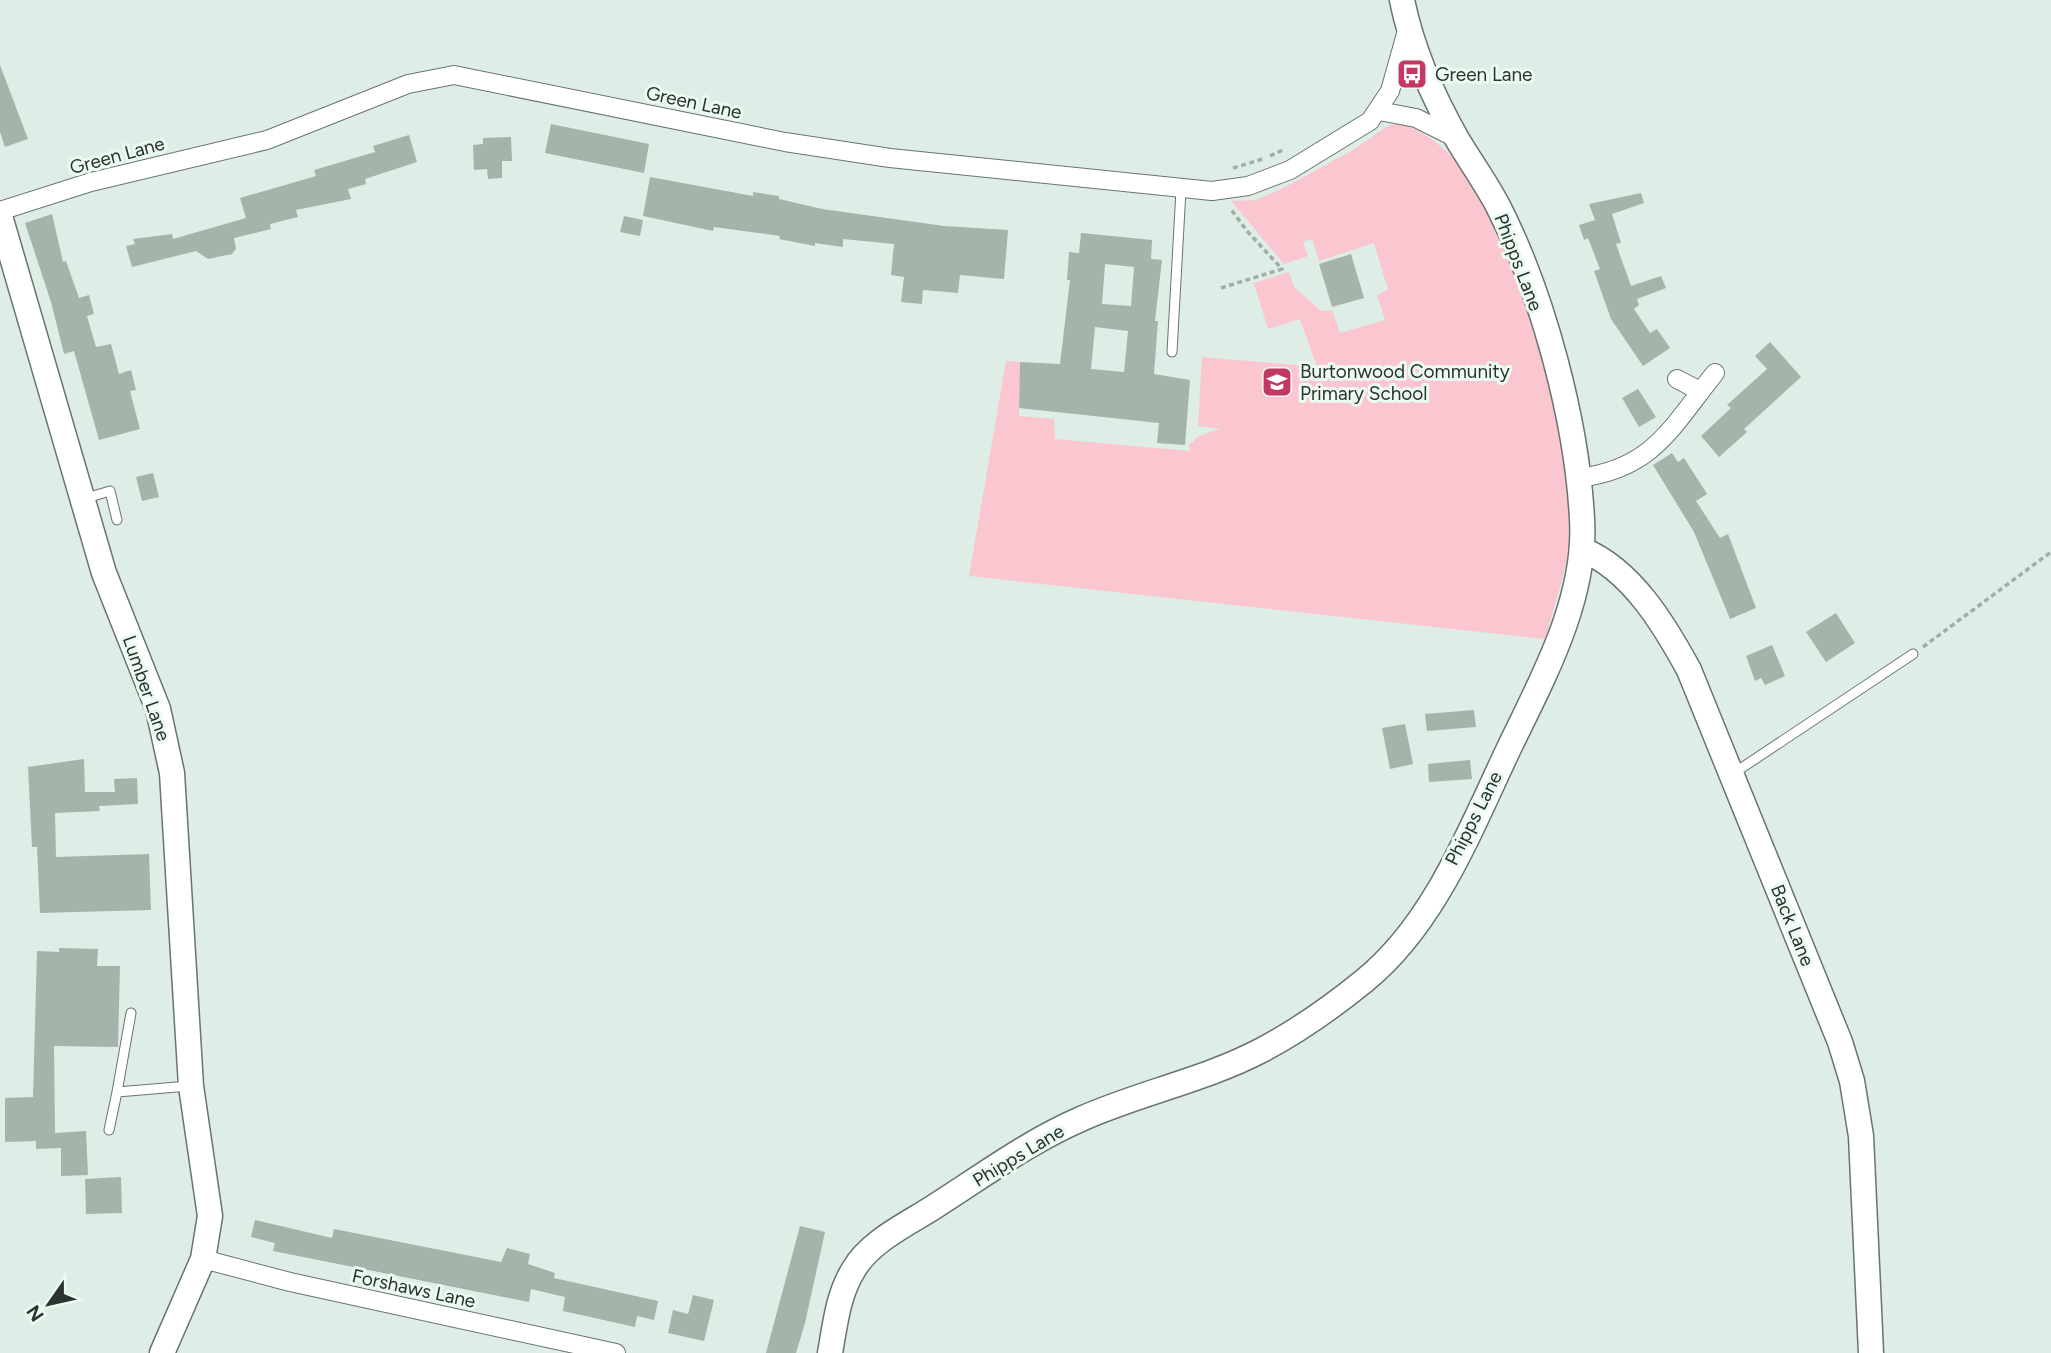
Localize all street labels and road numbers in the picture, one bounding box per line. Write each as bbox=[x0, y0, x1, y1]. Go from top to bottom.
street label: Green Lane bbox=[644, 81, 744, 124]
street label: Green Lane bbox=[67, 132, 167, 179]
street label: Phipps Lane bbox=[1489, 210, 1548, 314]
street label: Lumber Lane bbox=[118, 632, 175, 744]
street label: Phipps Lane bbox=[1440, 767, 1507, 869]
street label: Back Lane bbox=[1766, 881, 1819, 969]
street label: Phipps Lane bbox=[968, 1119, 1068, 1192]
street label: Forshaws Lane bbox=[350, 1264, 478, 1313]

